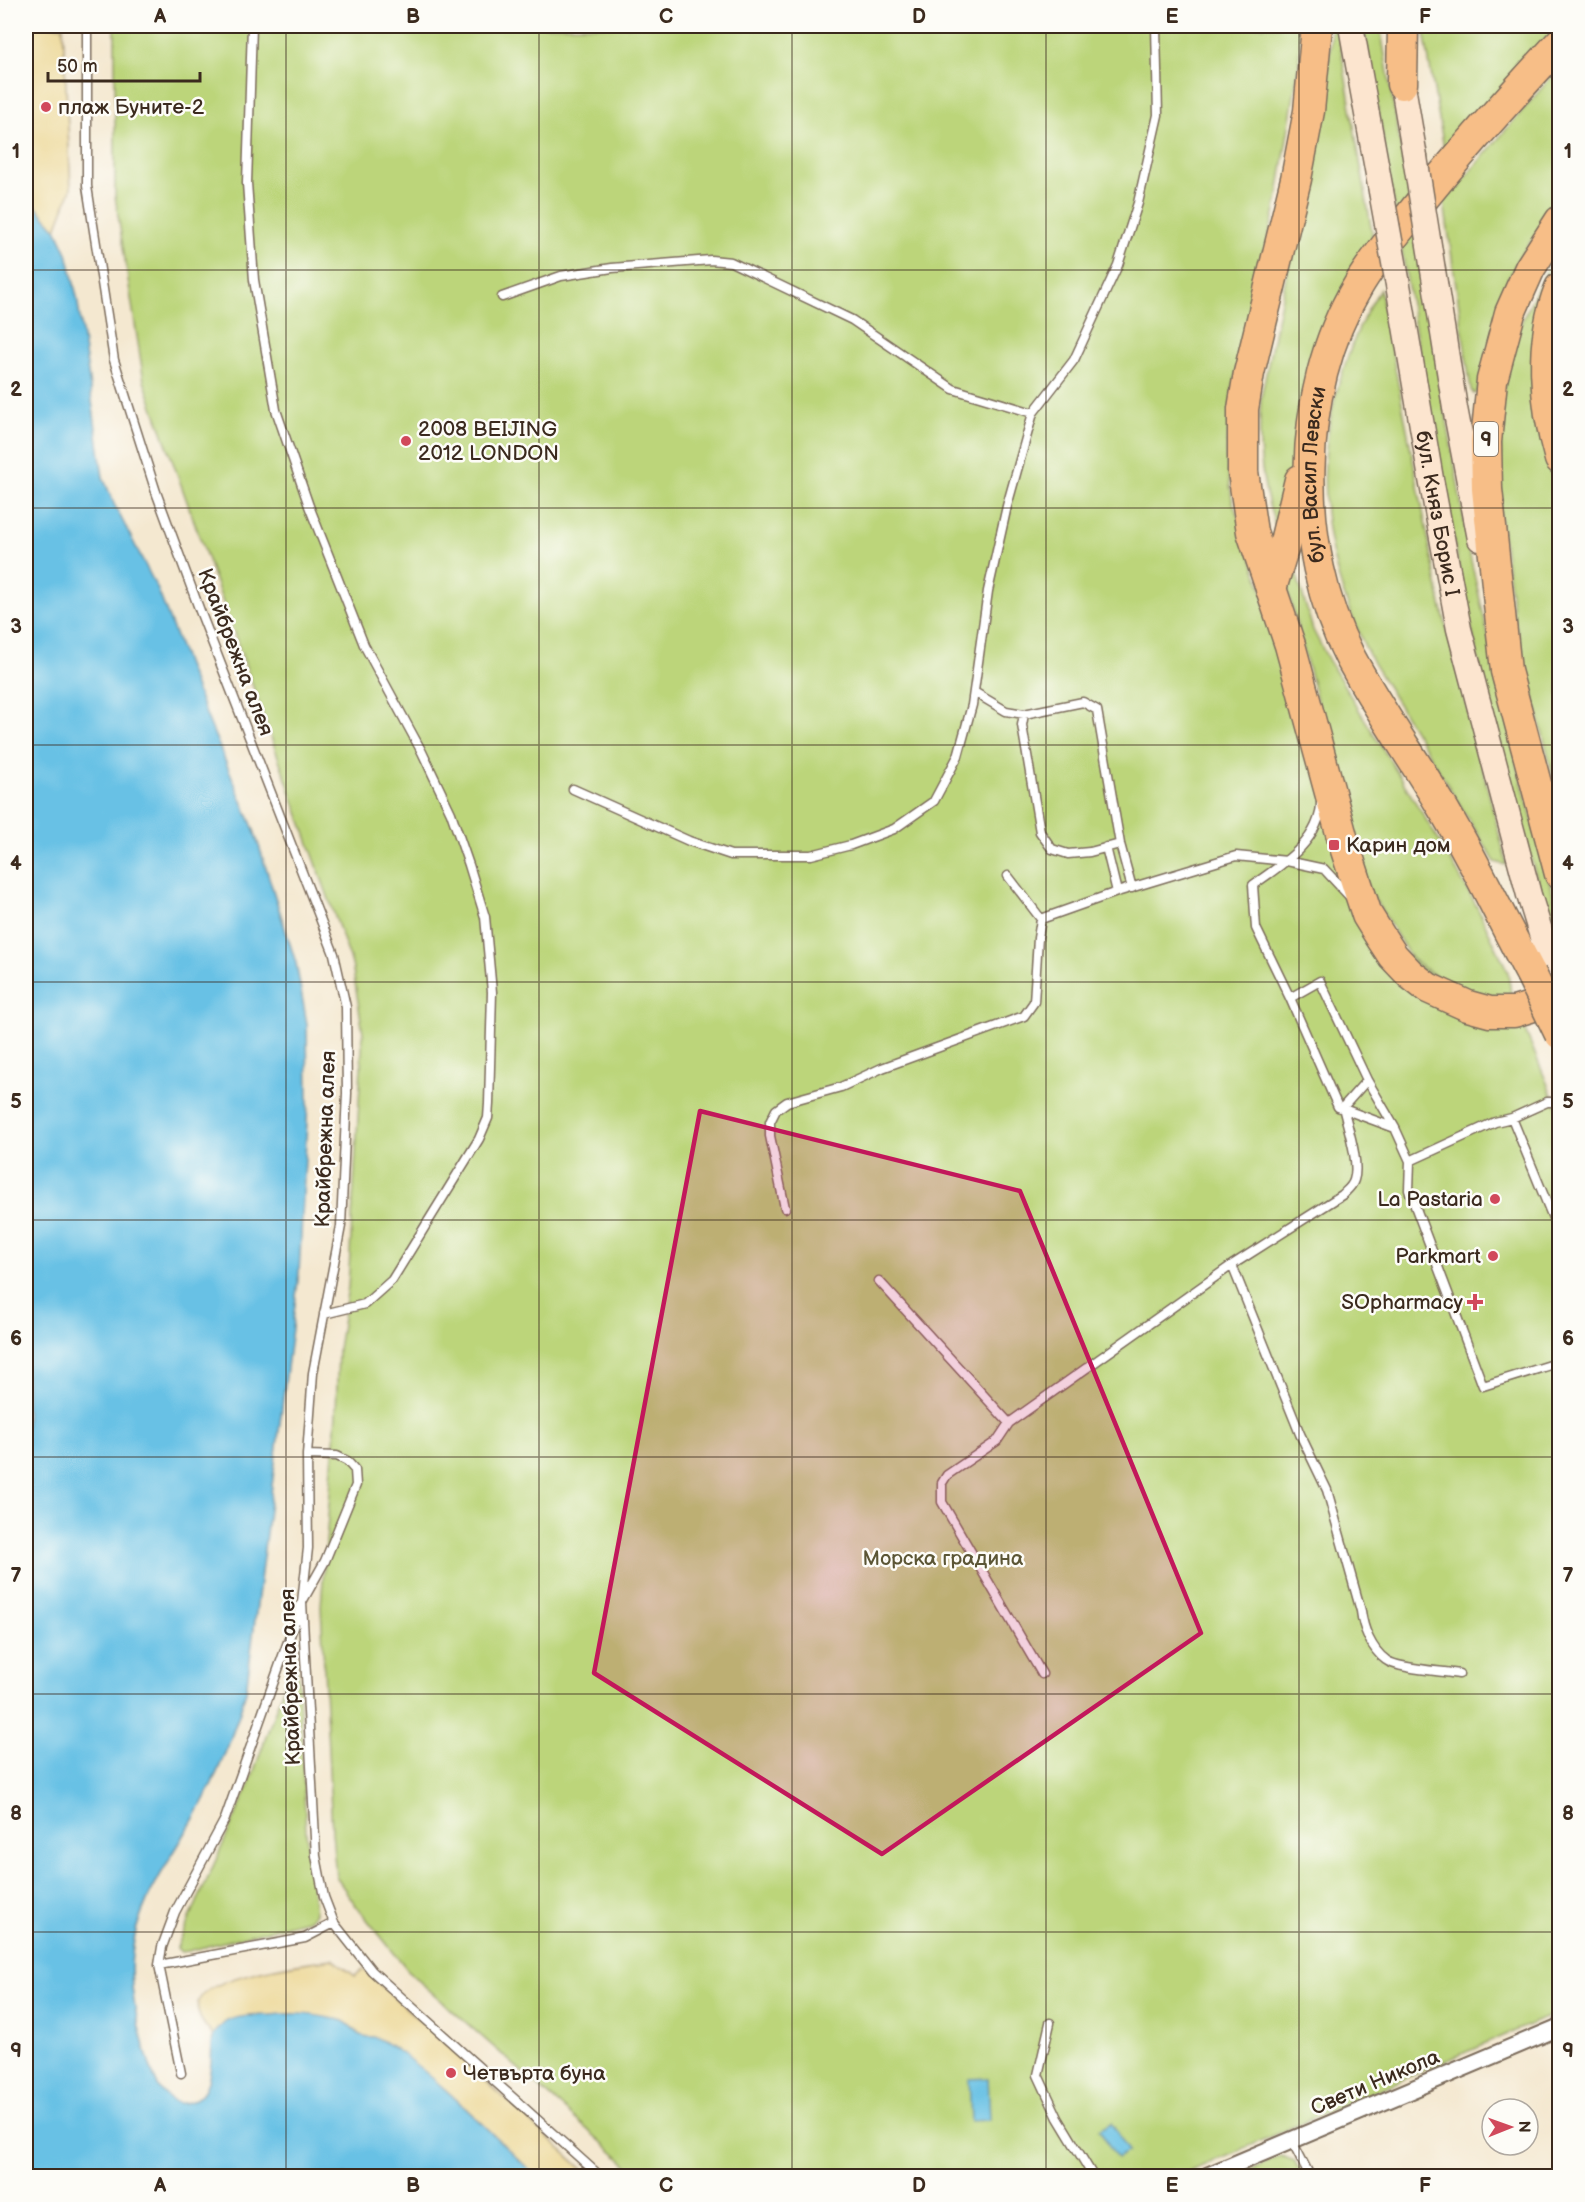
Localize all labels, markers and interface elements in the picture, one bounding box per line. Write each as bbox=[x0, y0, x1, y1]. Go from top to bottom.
text: A bbox=[153, 5, 167, 29]
text: B bbox=[406, 5, 420, 29]
text: C bbox=[659, 5, 673, 29]
text: D bbox=[912, 5, 926, 29]
text: E bbox=[1166, 5, 1179, 29]
text: F bbox=[1419, 5, 1431, 29]
scale bar bbox=[48, 45, 200, 83]
text: 50 m bbox=[57, 56, 98, 77]
place label: плаж Буните-2 bbox=[58, 95, 205, 120]
marker: плаж Буните-2 bbox=[39, 100, 53, 114]
text: 1 bbox=[12, 140, 20, 164]
text: 1 bbox=[1564, 140, 1572, 164]
text: 2 bbox=[10, 378, 22, 402]
text: 2 bbox=[1562, 378, 1574, 402]
street label: бул. Васил Левски bbox=[1297, 384, 1332, 565]
place label: 2008 BEIJING 2012 LONDON bbox=[418, 417, 559, 466]
road number: 9 bbox=[1474, 422, 1498, 456]
street label: бул. Княз Борис I bbox=[1410, 429, 1465, 598]
marker: 2008 BEIJING 2012 LONDON bbox=[399, 434, 413, 448]
street label: Крайбрежна алея bbox=[192, 565, 279, 739]
text: 3 bbox=[10, 615, 22, 639]
text: 3 bbox=[1562, 615, 1574, 639]
place label: Карин дом bbox=[1346, 833, 1451, 858]
marker: Карин дом bbox=[1327, 838, 1341, 852]
text: 4 bbox=[10, 852, 22, 876]
text: 4 bbox=[1562, 852, 1574, 876]
street label: Крайбрежна алея bbox=[310, 1050, 341, 1228]
text: 5 bbox=[10, 1090, 22, 1114]
text: 5 bbox=[1562, 1090, 1574, 1114]
place label: La Pastaria bbox=[1377, 1187, 1483, 1212]
marker: La Pastaria bbox=[1488, 1192, 1502, 1206]
place label: Parkmart bbox=[1395, 1244, 1482, 1269]
marker: Parkmart bbox=[1486, 1249, 1500, 1263]
place label: SOpharmacy bbox=[1341, 1290, 1463, 1315]
marker: SOpharmacy bbox=[1468, 1295, 1482, 1309]
text: 6 bbox=[10, 1327, 22, 1351]
text: 6 bbox=[1562, 1327, 1574, 1351]
park label: Морска градина bbox=[863, 1546, 1024, 1571]
text: 7 bbox=[10, 1564, 22, 1588]
text: 7 bbox=[1562, 1564, 1574, 1588]
street label: Крайбрежна алея bbox=[275, 1588, 306, 1766]
text: 8 bbox=[10, 1802, 22, 1826]
text: 8 bbox=[1562, 1802, 1574, 1826]
text: 9 bbox=[10, 2039, 22, 2063]
text: 9 bbox=[1562, 2039, 1574, 2063]
street label: Свети Никола bbox=[1307, 2044, 1444, 2121]
place label: Четвърта буна bbox=[463, 2061, 606, 2086]
marker: Четвърта буна bbox=[444, 2066, 458, 2080]
north arrow bbox=[1480, 2097, 1540, 2157]
text: N bbox=[1514, 2121, 1533, 2133]
text: A bbox=[153, 2174, 167, 2198]
text: B bbox=[406, 2174, 420, 2198]
text: C bbox=[659, 2174, 673, 2198]
text: D bbox=[912, 2174, 926, 2198]
text: E bbox=[1166, 2174, 1179, 2198]
text: F bbox=[1419, 2174, 1431, 2198]

